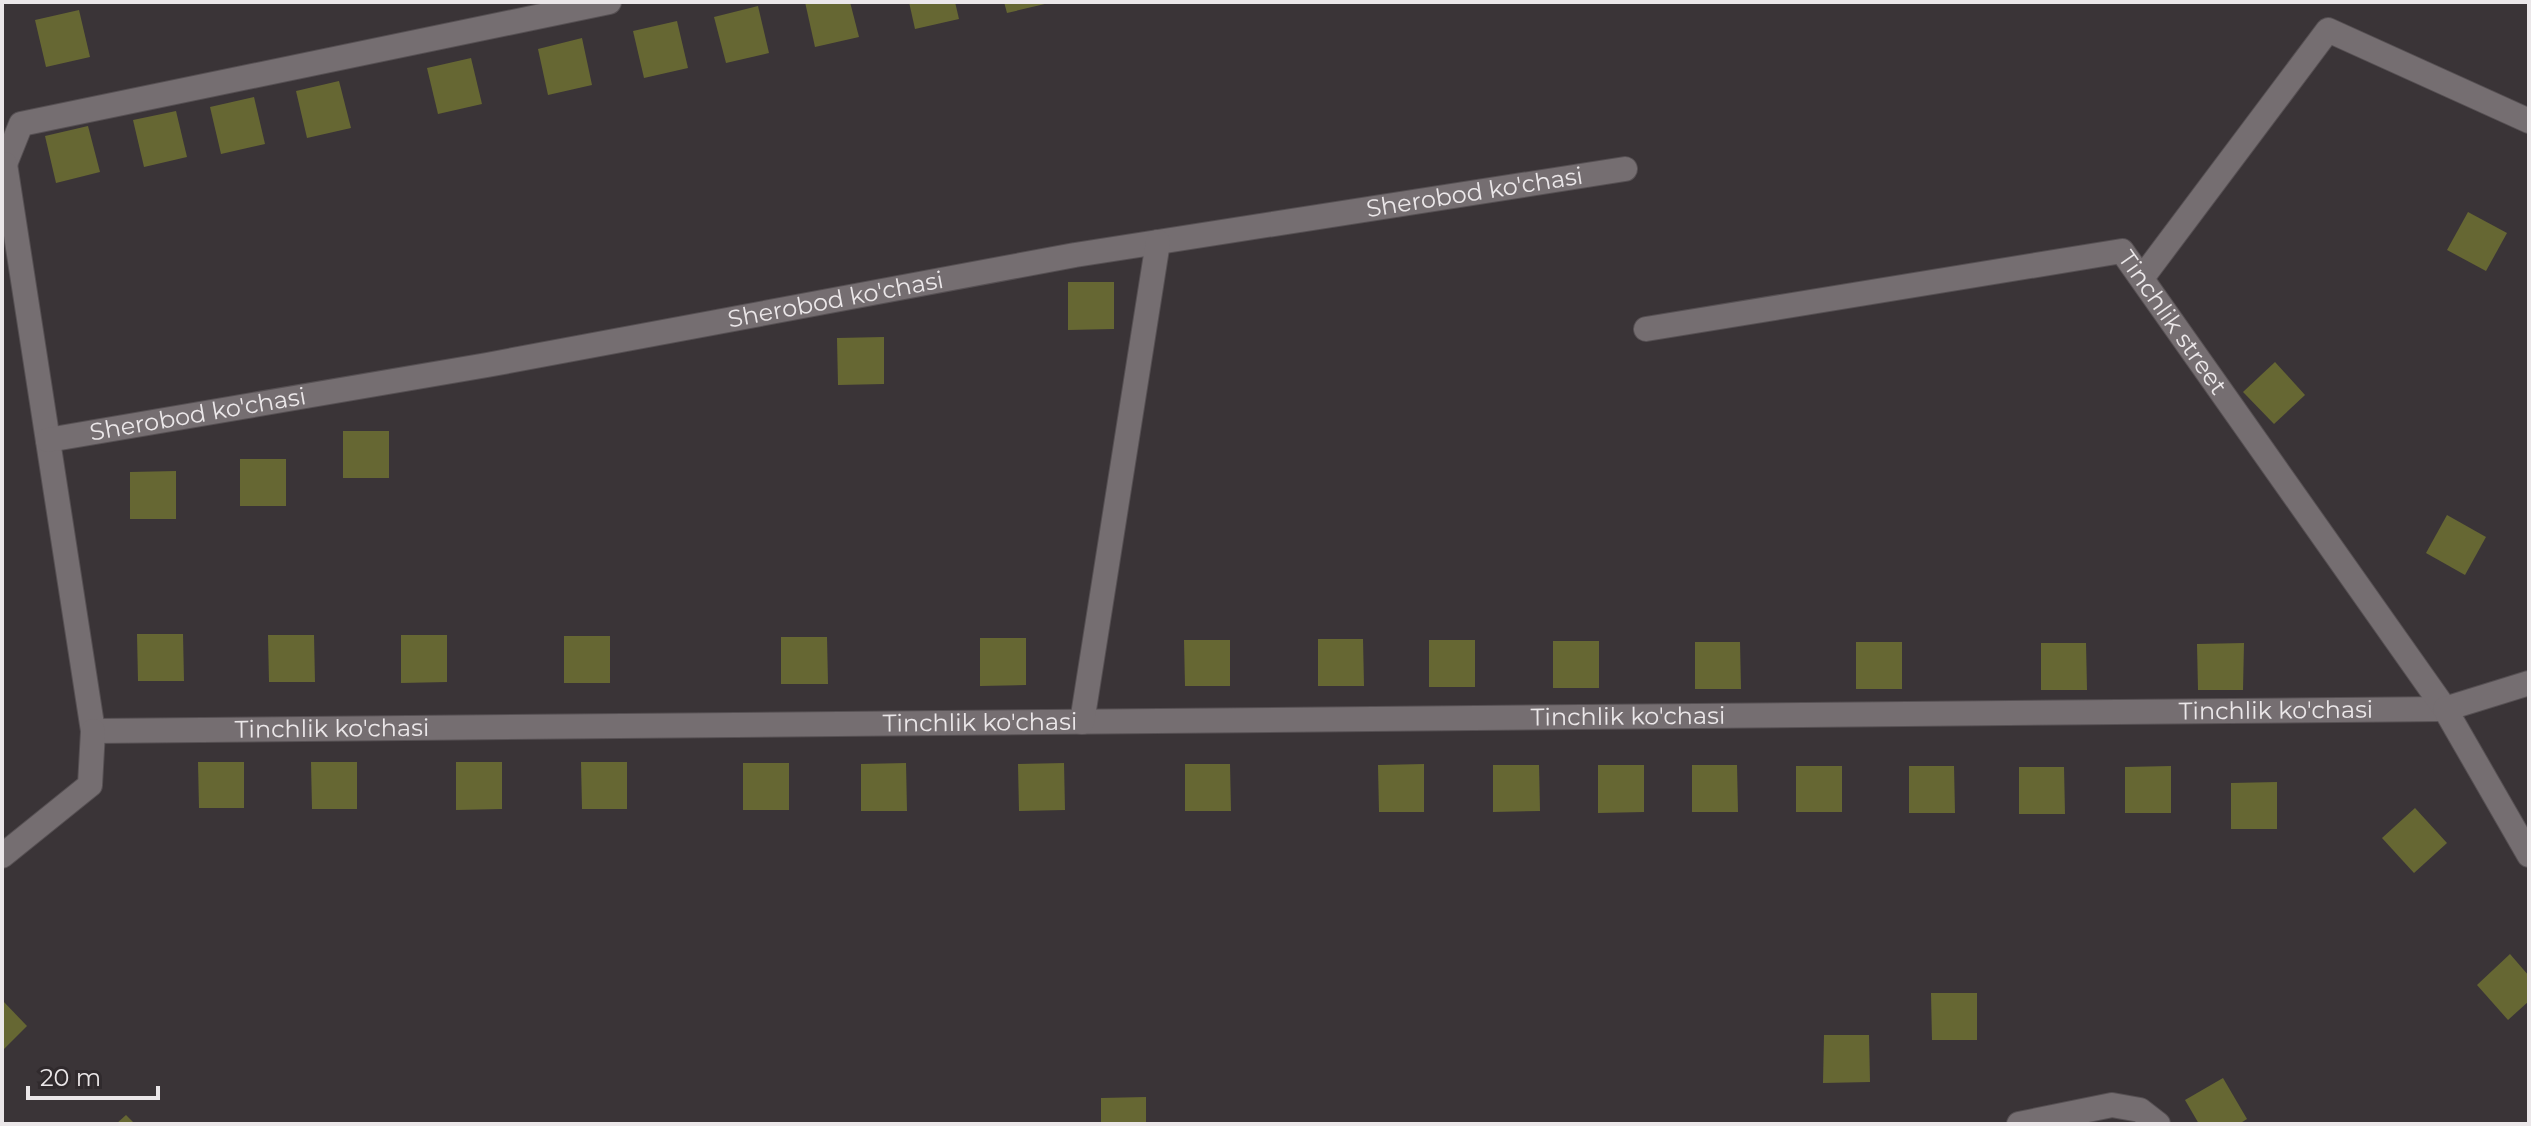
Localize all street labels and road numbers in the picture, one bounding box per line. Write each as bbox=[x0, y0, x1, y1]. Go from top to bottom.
street label: Sherobod ko'chasi bbox=[1364, 161, 1585, 223]
street label: Tinchlik street bbox=[2112, 245, 2234, 400]
street label: Sherobod ko'chasi bbox=[725, 265, 946, 334]
street label: Sherobod ko'chasi bbox=[87, 381, 308, 447]
street label: Tinchlik ko'chasi bbox=[2179, 695, 2373, 725]
street label: Tinchlik ko'chasi bbox=[1531, 701, 1725, 732]
street label: Tinchlik ko'chasi bbox=[883, 707, 1077, 738]
street label: Tinchlik ko'chasi bbox=[235, 713, 429, 744]

